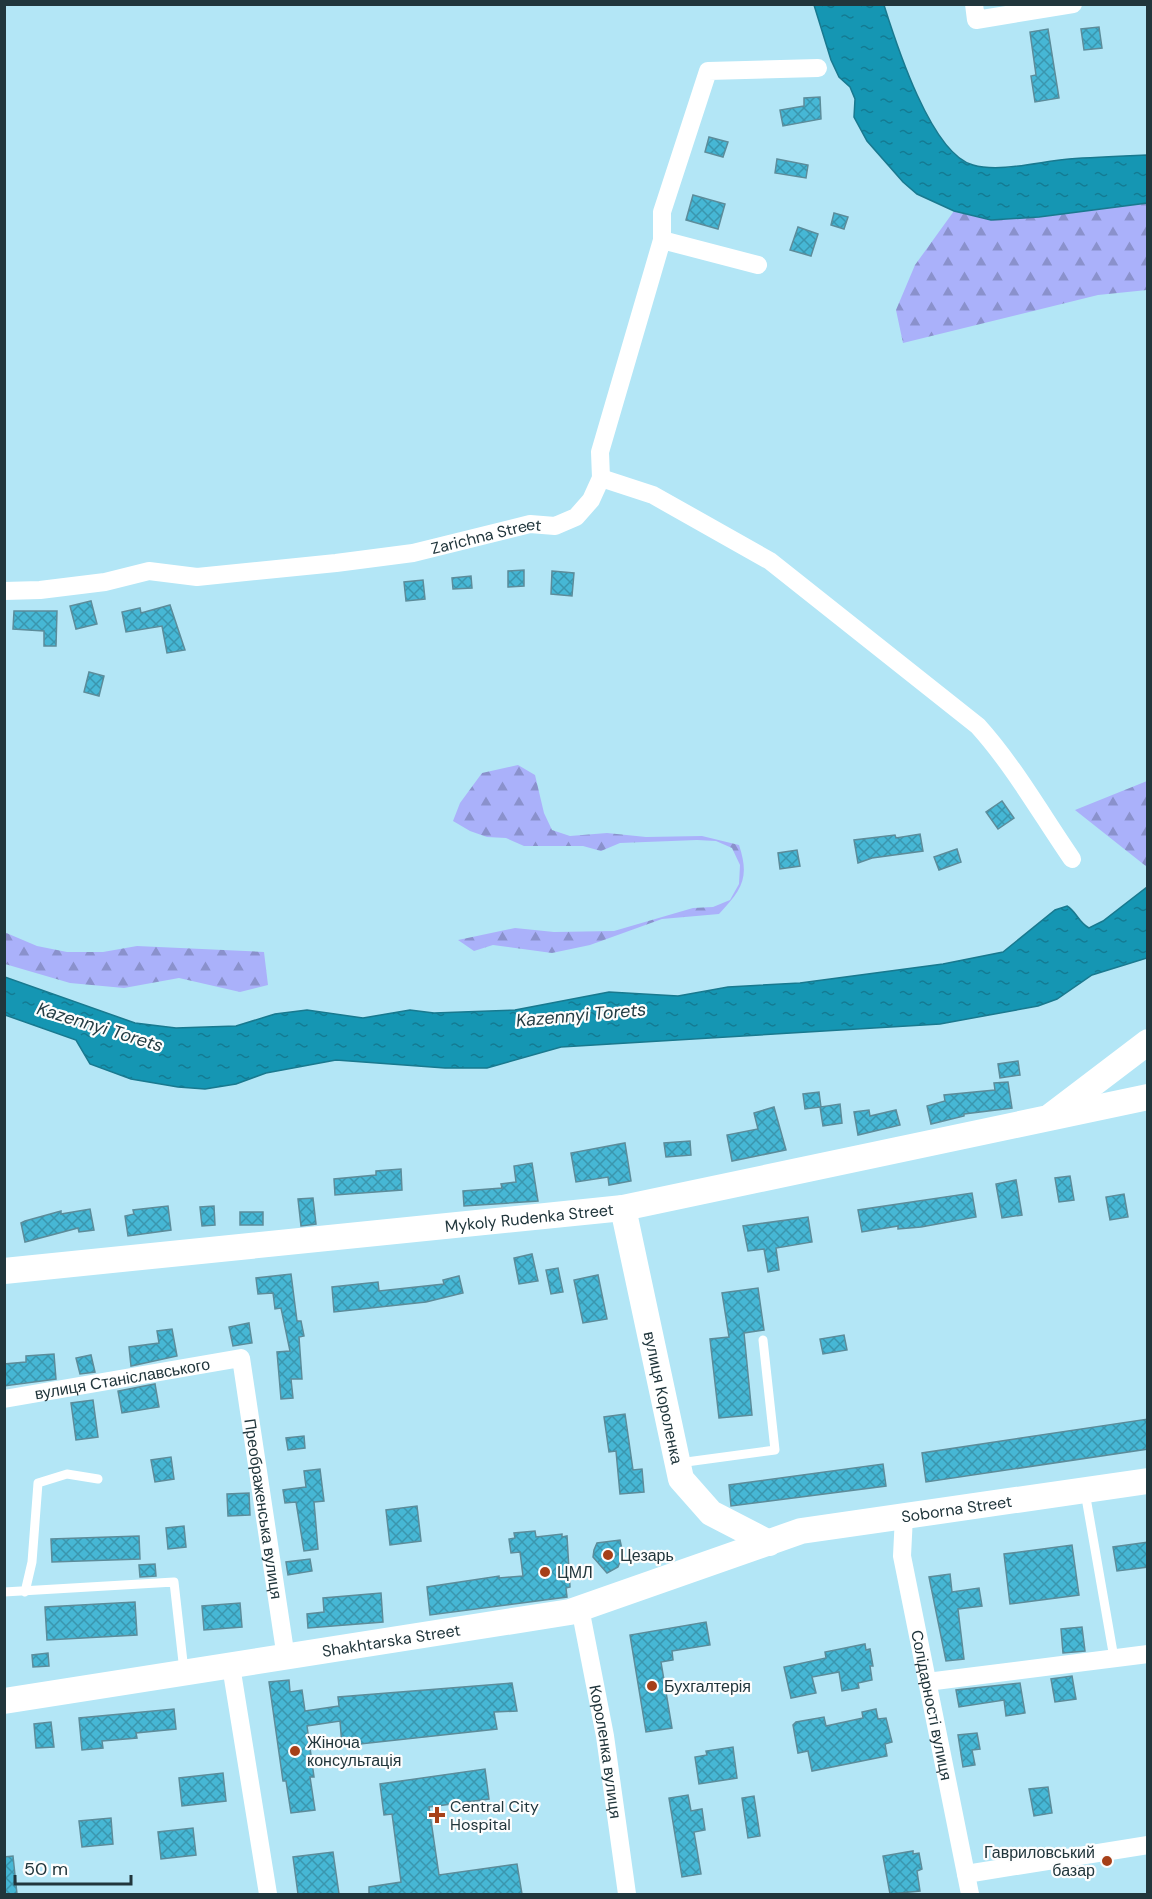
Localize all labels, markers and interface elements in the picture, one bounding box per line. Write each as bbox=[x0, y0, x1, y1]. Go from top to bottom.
street label: Zarichna Street bbox=[429, 514, 542, 559]
water label: Kazennyi Torets bbox=[34, 996, 166, 1058]
water label: Kazennyi Torets bbox=[515, 997, 647, 1033]
street label: Mykoly Rudenka Street bbox=[444, 1199, 615, 1237]
street label: вулиця Короленка bbox=[639, 1329, 688, 1466]
street label: вулиця Станіславського bbox=[33, 1354, 212, 1405]
street label: Преображенська вулиця bbox=[239, 1417, 287, 1601]
street label: Soborna Street bbox=[900, 1491, 1014, 1527]
place label: Цезарь bbox=[620, 1545, 674, 1566]
marker: Цезарь bbox=[601, 1548, 615, 1562]
place label: ЦМЛ bbox=[557, 1562, 593, 1583]
marker: ЦМЛ bbox=[538, 1565, 552, 1579]
street label: Shakhtarska Street bbox=[321, 1619, 462, 1662]
street label: Солідарності вулиця bbox=[906, 1628, 957, 1782]
place label: Бухгалтерія bbox=[664, 1676, 751, 1697]
marker: Бухгалтерія bbox=[645, 1679, 659, 1693]
street label: Короленка вулиця bbox=[584, 1683, 626, 1820]
place label: Жіноча консультація bbox=[307, 1732, 401, 1771]
marker: Жіноча консультація bbox=[288, 1744, 302, 1758]
place label: Central City Hospital bbox=[450, 1796, 539, 1835]
marker: Central City Hospital bbox=[428, 1806, 446, 1824]
place label: Гавриловський базар bbox=[984, 1842, 1095, 1881]
scale bar bbox=[15, 1848, 130, 1886]
marker: Гавриловський базар bbox=[1100, 1854, 1114, 1868]
text: 50 m bbox=[24, 1857, 68, 1881]

